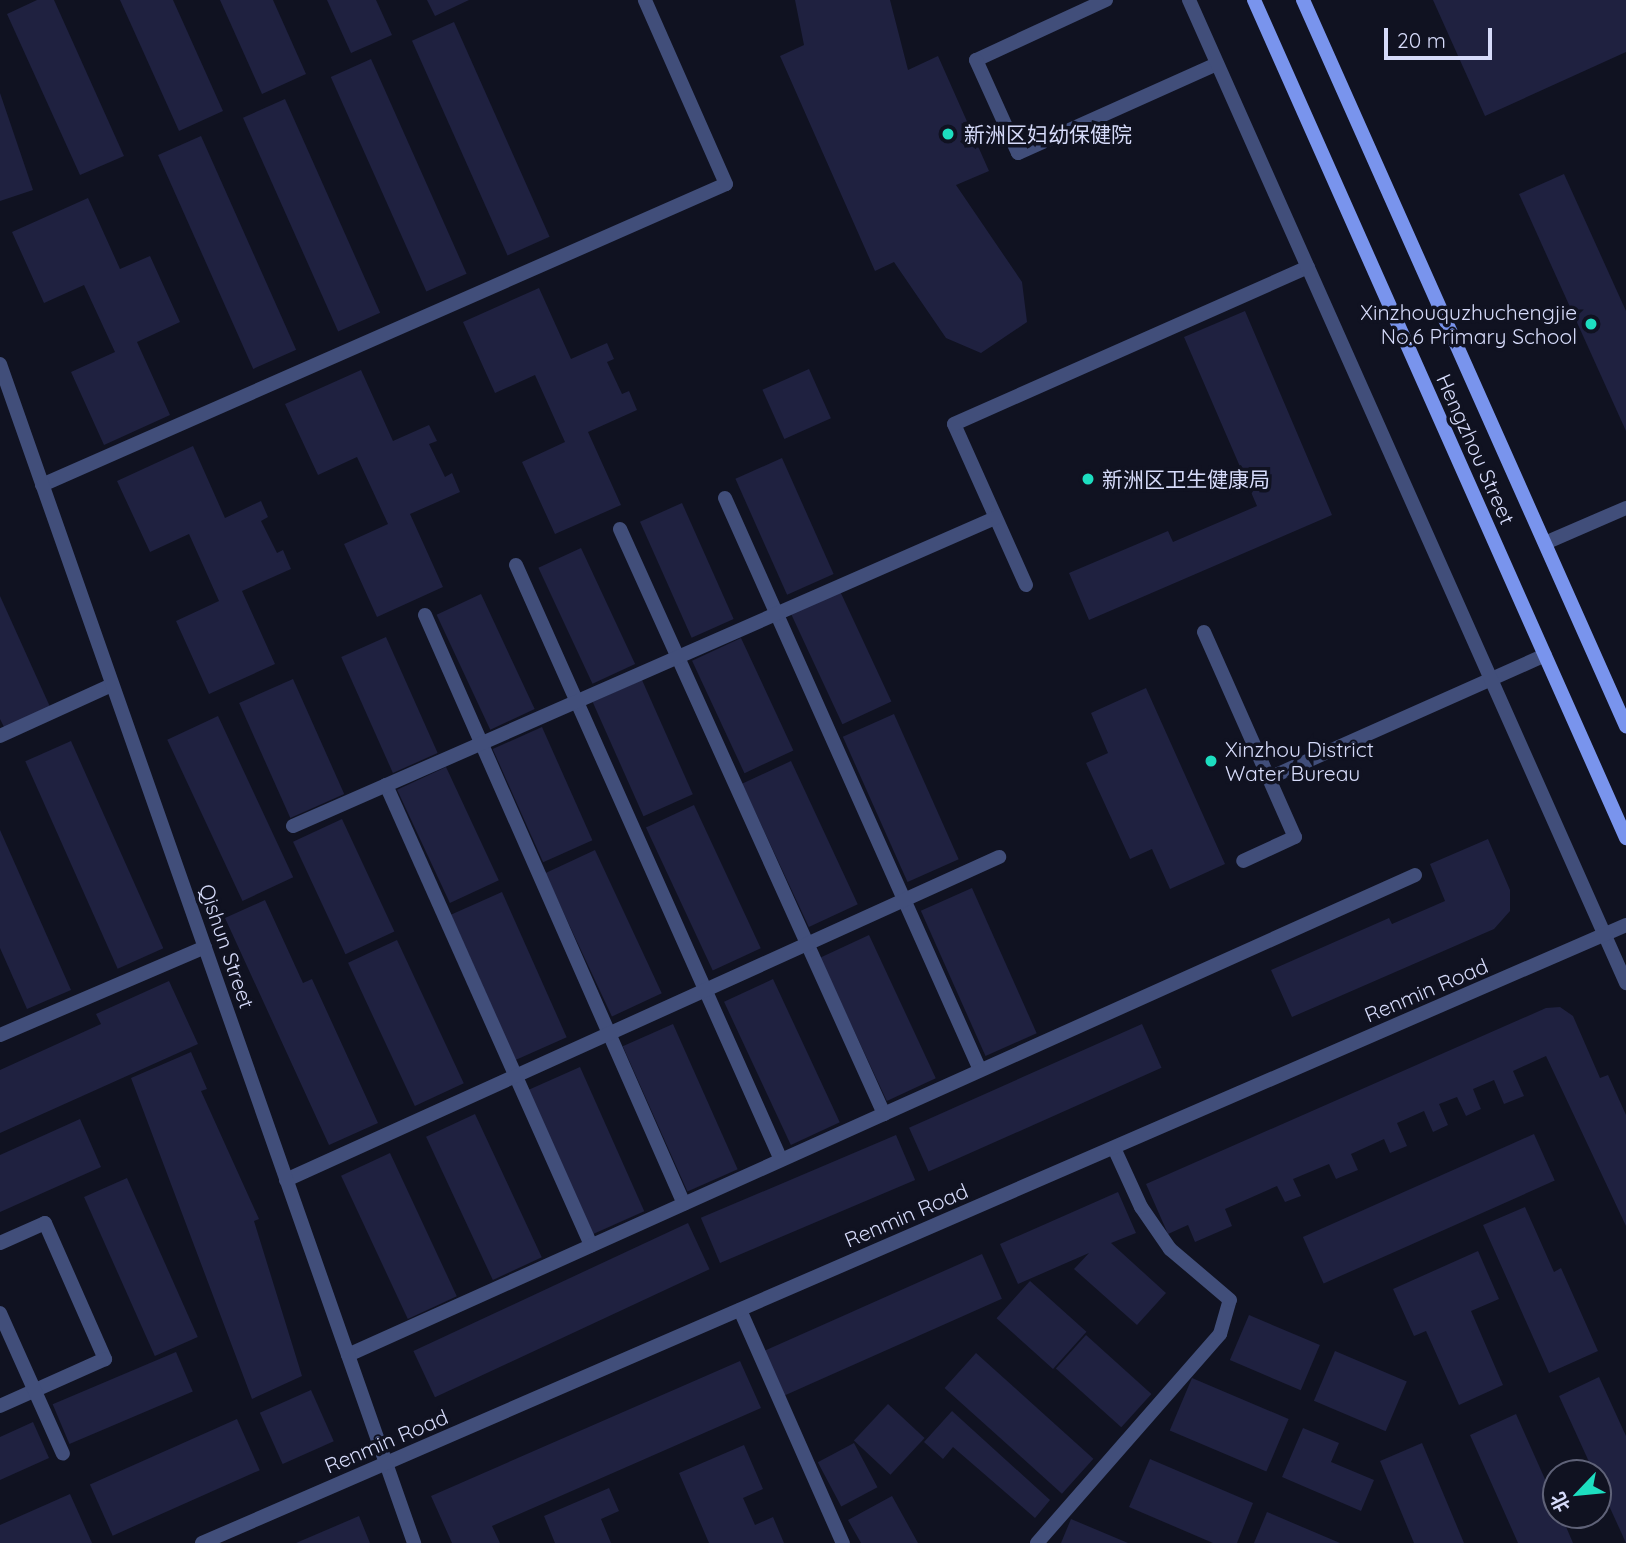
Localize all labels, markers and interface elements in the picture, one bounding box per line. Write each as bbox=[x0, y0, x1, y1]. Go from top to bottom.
scale bar bbox=[1388, 14, 1496, 58]
text: 20 m bbox=[1397, 27, 1446, 53]
place label: 新洲区妇幼保健院 bbox=[964, 121, 1132, 147]
marker: 新洲区妇幼保健院 bbox=[938, 124, 958, 144]
place label: Xinzhouquzhuchengjie No.6 Primary School bbox=[1360, 299, 1577, 349]
marker: Xinzhouquzhuchengjie No.6 Primary School bbox=[1583, 316, 1599, 332]
street label: Hengzhou Street bbox=[1432, 370, 1520, 528]
place label: 新洲区卫生健康局 bbox=[1102, 466, 1270, 492]
marker: 新洲区卫生健康局 bbox=[1080, 471, 1096, 487]
place label: Xinzhou District Water Bureau bbox=[1225, 736, 1374, 786]
marker: Xinzhou District Water Bureau bbox=[1203, 753, 1219, 769]
street label: Qishun Street bbox=[194, 881, 260, 1011]
street label: Renmin Road bbox=[1361, 953, 1491, 1027]
street label: Renmin Road bbox=[841, 1178, 971, 1252]
street label: Renmin Road bbox=[321, 1404, 451, 1478]
north arrow bbox=[1542, 1459, 1612, 1529]
text: 北 bbox=[1545, 1489, 1575, 1516]

